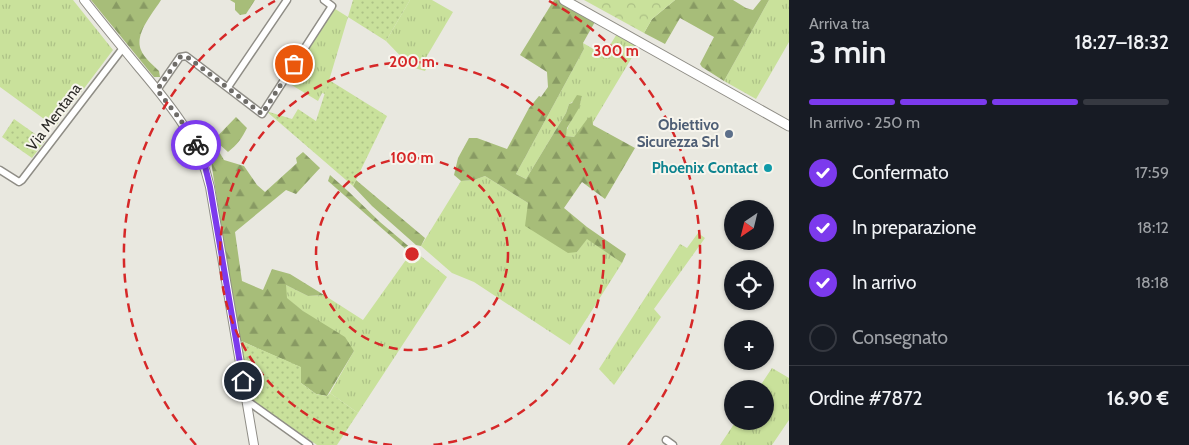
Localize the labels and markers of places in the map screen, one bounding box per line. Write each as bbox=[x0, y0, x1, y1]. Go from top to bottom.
pin bbox=[273, 43, 315, 85]
place label: Obiettivo Sicurezza Srl bbox=[637, 116, 719, 151]
marker: Obiettivo Sicurezza Srl bbox=[723, 128, 735, 140]
place label: Phoenix Contact bbox=[652, 159, 758, 177]
marker: Phoenix Contact bbox=[762, 162, 774, 174]
centre of rings bbox=[403, 245, 421, 263]
pin bbox=[222, 360, 264, 402]

